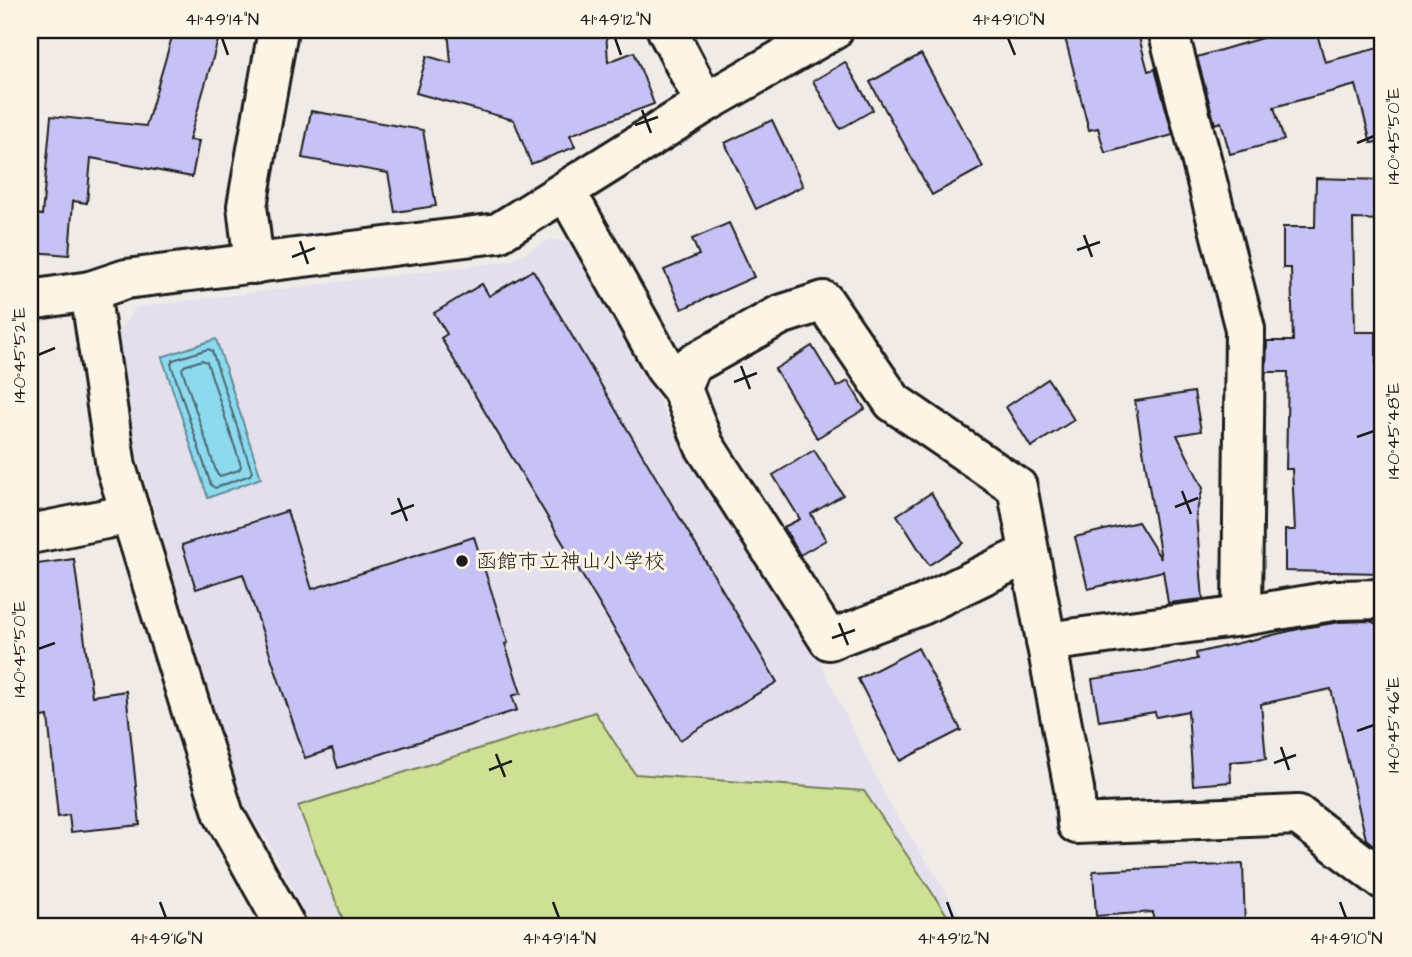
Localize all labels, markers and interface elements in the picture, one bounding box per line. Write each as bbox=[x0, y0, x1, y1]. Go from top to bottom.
text: 41°49'14"N bbox=[185, 7, 259, 32]
text: 41°49'12"N bbox=[579, 7, 651, 32]
text: 41°49'10"N bbox=[971, 7, 1045, 32]
text: 140°45'50"E bbox=[1381, 87, 1406, 184]
text: 140°45'52"E bbox=[7, 307, 32, 403]
text: 140°45'48"E bbox=[1381, 382, 1406, 479]
place label: 函館市立神山小学校 bbox=[476, 547, 665, 576]
marker: 函館市立神山小学校 bbox=[454, 553, 470, 569]
text: 140°45'50"E bbox=[7, 600, 32, 697]
text: 140°45'46"E bbox=[1381, 677, 1406, 773]
text: 41°49'16"N bbox=[129, 926, 203, 951]
text: 41°49'14"N bbox=[522, 926, 596, 951]
text: 41°49'12"N bbox=[917, 926, 989, 951]
text: 41°49'10"N bbox=[1309, 926, 1383, 951]

